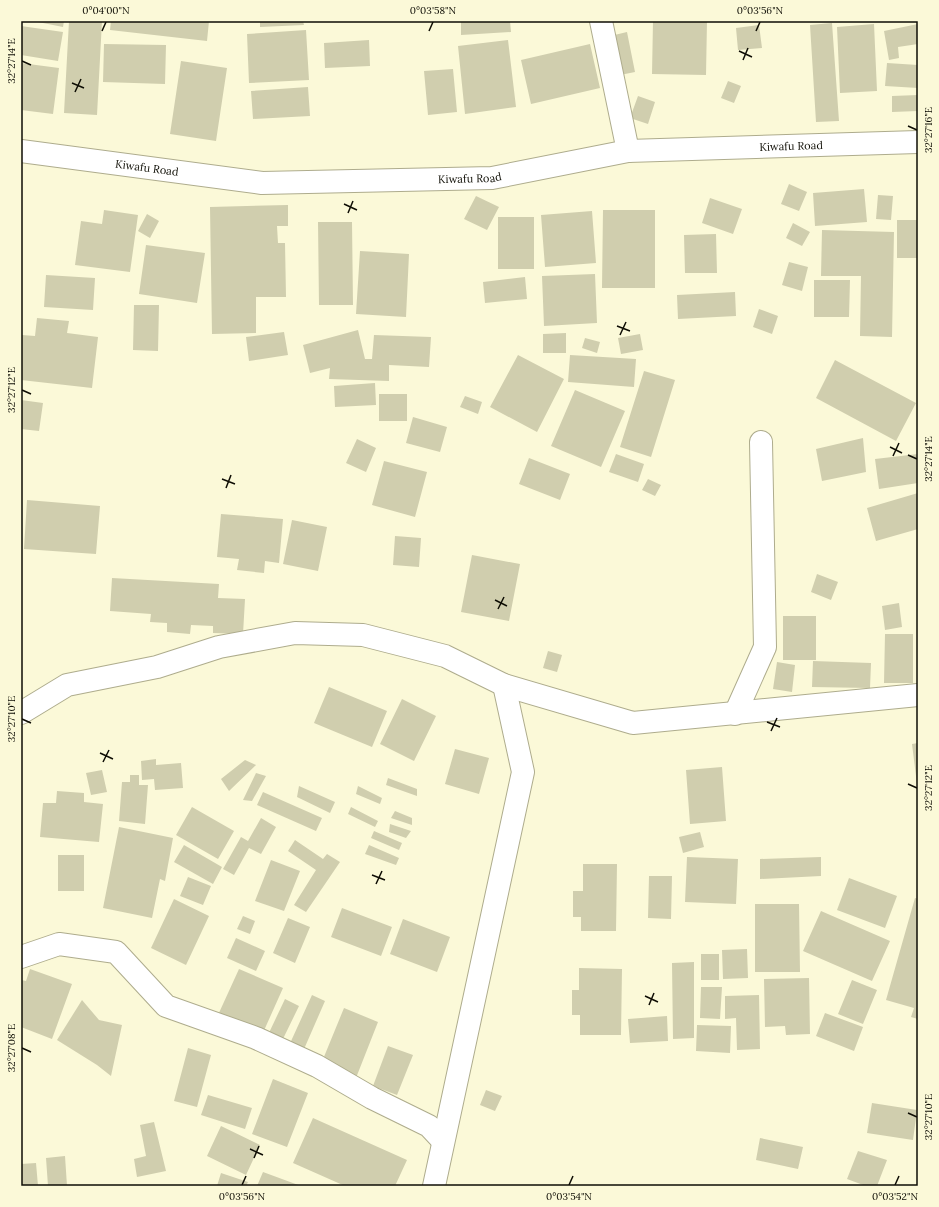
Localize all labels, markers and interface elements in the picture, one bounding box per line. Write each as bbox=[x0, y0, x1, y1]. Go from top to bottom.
text: 0°04'00"N bbox=[82, 4, 130, 17]
text: 0°03'58"N bbox=[410, 4, 457, 17]
text: 0°03'56"N bbox=[737, 4, 784, 17]
text: 32°27'14"E bbox=[5, 38, 18, 84]
text: 32°27'16"E bbox=[922, 107, 935, 153]
street label: Kiwafu Road bbox=[759, 138, 824, 154]
street label: Kiwafu Road bbox=[114, 157, 180, 179]
street label: Kiwafu Road bbox=[438, 169, 503, 186]
text: 32°27'12"E bbox=[5, 367, 18, 413]
text: 32°27'14"E bbox=[922, 436, 935, 482]
text: 32°27'10"E bbox=[5, 696, 18, 742]
text: 32°27'12"E bbox=[922, 765, 935, 811]
text: 32°27'08"E bbox=[5, 1024, 18, 1072]
text: 32°27'10"E bbox=[922, 1094, 935, 1140]
text: 0°03'56"N bbox=[219, 1190, 266, 1203]
text: 0°03'54"N bbox=[546, 1190, 592, 1203]
text: 0°03'52"N bbox=[872, 1190, 918, 1203]

